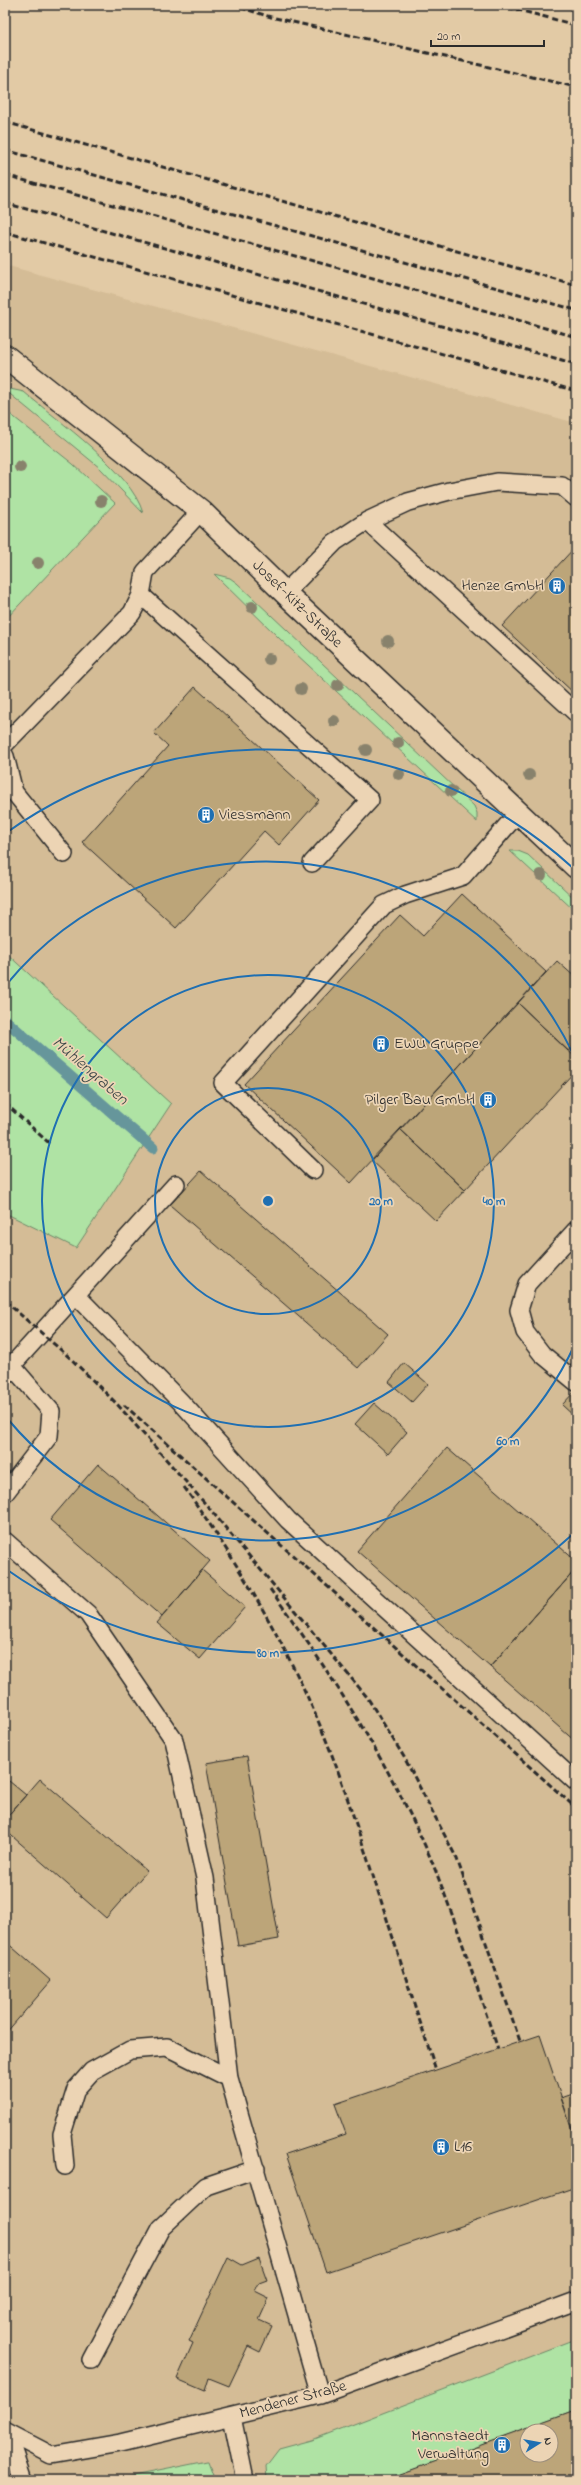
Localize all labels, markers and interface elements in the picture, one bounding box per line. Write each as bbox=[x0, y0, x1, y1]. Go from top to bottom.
scale bar bbox=[431, 22, 544, 48]
text: 20 m bbox=[437, 28, 460, 46]
street label: Josef-Kitz-Straße bbox=[246, 554, 349, 654]
place label: Henze GmbH bbox=[462, 574, 544, 598]
building icon: Henze GmbH bbox=[547, 576, 567, 596]
place label: Viessmann bbox=[218, 803, 291, 827]
building icon: Viessmann bbox=[196, 805, 216, 825]
water label: Mühlengraben bbox=[46, 1031, 134, 1112]
place label: EWU Gruppe bbox=[394, 1032, 480, 1056]
building icon: EWU Gruppe bbox=[371, 1034, 391, 1054]
place label: Pilger Bau GmbH bbox=[365, 1088, 475, 1112]
building icon: Pilger Bau GmbH bbox=[478, 1090, 498, 1110]
text: 20 m bbox=[368, 1193, 393, 1211]
text: 40 m bbox=[482, 1193, 506, 1211]
centre of rings bbox=[261, 1194, 275, 1208]
text: 60 m bbox=[496, 1433, 520, 1451]
text: 80 m bbox=[256, 1645, 280, 1663]
place label: L16 bbox=[454, 2135, 472, 2159]
building icon: L16 bbox=[431, 2137, 451, 2157]
street label: Mendener Straße bbox=[237, 2374, 350, 2426]
north arrow bbox=[519, 2423, 559, 2463]
place label: Mannstaedt Verwaltung bbox=[411, 2424, 490, 2466]
building icon: Mannstaedt Verwaltung bbox=[492, 2435, 512, 2455]
text: N bbox=[539, 2436, 556, 2446]

